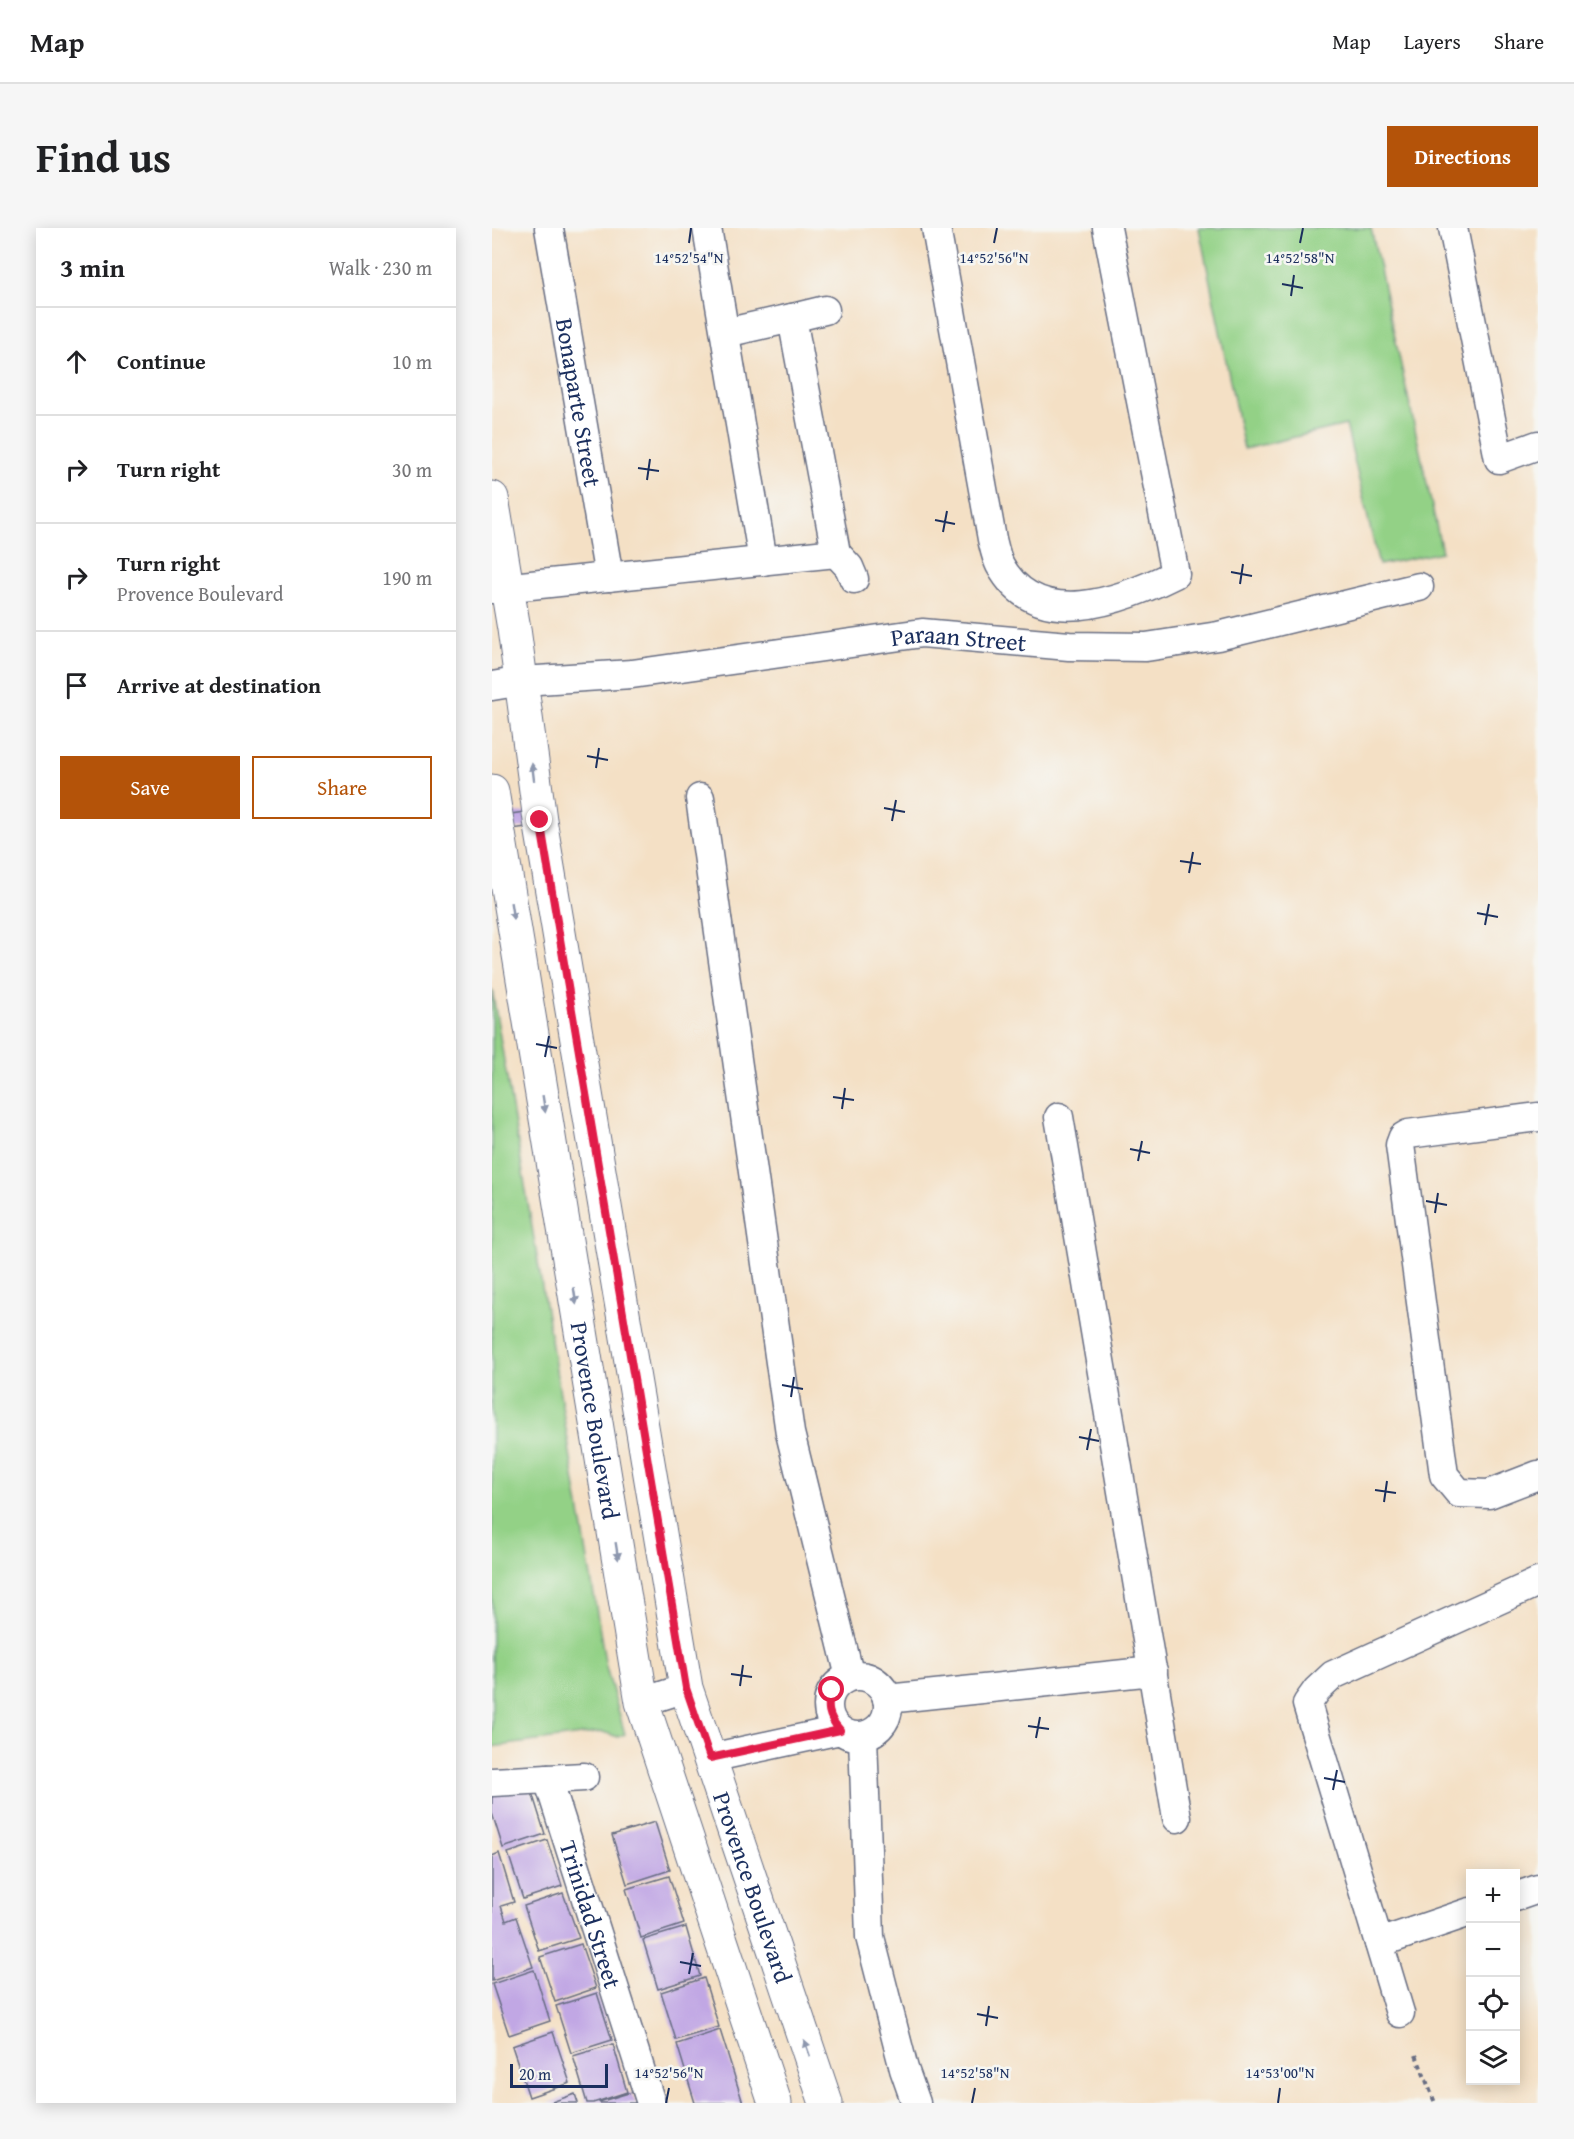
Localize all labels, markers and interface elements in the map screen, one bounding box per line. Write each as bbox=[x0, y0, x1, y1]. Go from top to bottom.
text: Map bbox=[30, 21, 84, 62]
text: Map bbox=[1332, 26, 1371, 57]
text: Layers bbox=[1404, 26, 1461, 57]
text: Share bbox=[1494, 26, 1544, 57]
text: Find us bbox=[36, 126, 171, 187]
button: Directions bbox=[1387, 126, 1538, 187]
text: 14°52'54"N bbox=[655, 247, 724, 268]
text: 14°52'56"N bbox=[960, 247, 1029, 268]
text: 14°52'58"N bbox=[1266, 247, 1335, 268]
text: 3 min bbox=[60, 248, 125, 287]
text: Walk · 230 m bbox=[329, 253, 432, 282]
street label: Bonaparte Street bbox=[547, 315, 611, 490]
icon: ahead bbox=[60, 345, 93, 378]
text: Continue bbox=[117, 345, 206, 377]
text: 10 m bbox=[392, 347, 432, 376]
icon: right bbox=[60, 453, 93, 486]
text: Turn right bbox=[117, 453, 220, 485]
text: 30 m bbox=[392, 455, 432, 484]
text: Turn right bbox=[117, 547, 220, 579]
icon: right bbox=[60, 561, 93, 594]
text: 190 m bbox=[382, 563, 432, 592]
text: Provence Boulevard bbox=[117, 579, 283, 608]
street label: Paraan Street bbox=[888, 615, 1028, 660]
icon: arrive bbox=[60, 669, 93, 702]
text: Arrive at destination bbox=[117, 669, 321, 701]
button: Save bbox=[60, 756, 240, 819]
button: Share bbox=[252, 756, 432, 819]
one-way arrow bbox=[529, 763, 538, 782]
route end bbox=[526, 806, 552, 832]
one-way arrow bbox=[507, 902, 516, 921]
one-way arrow bbox=[539, 1094, 548, 1113]
one-way arrow bbox=[571, 1287, 580, 1306]
street label: Provence Boulevard bbox=[562, 1319, 629, 1522]
one-way arrow bbox=[613, 1541, 622, 1560]
route start bbox=[818, 1676, 844, 1702]
street label: Provence Boulevard bbox=[705, 1787, 802, 1988]
street label: Trinidad Street bbox=[551, 1836, 631, 1993]
map controls bbox=[1466, 1869, 1520, 2085]
button: + bbox=[1466, 1869, 1520, 1923]
button: − bbox=[1466, 1923, 1520, 1977]
button: locate bbox=[1466, 1977, 1520, 2031]
button: layers bbox=[1466, 2031, 1520, 2085]
one-way arrow bbox=[802, 2039, 812, 2057]
scale bar bbox=[510, 2061, 608, 2088]
text: 20 m bbox=[519, 2062, 551, 2086]
text: 14°52'56"N bbox=[635, 2062, 704, 2083]
text: 14°52'58"N bbox=[941, 2062, 1010, 2083]
text: 14°53'00"N bbox=[1246, 2062, 1315, 2083]

